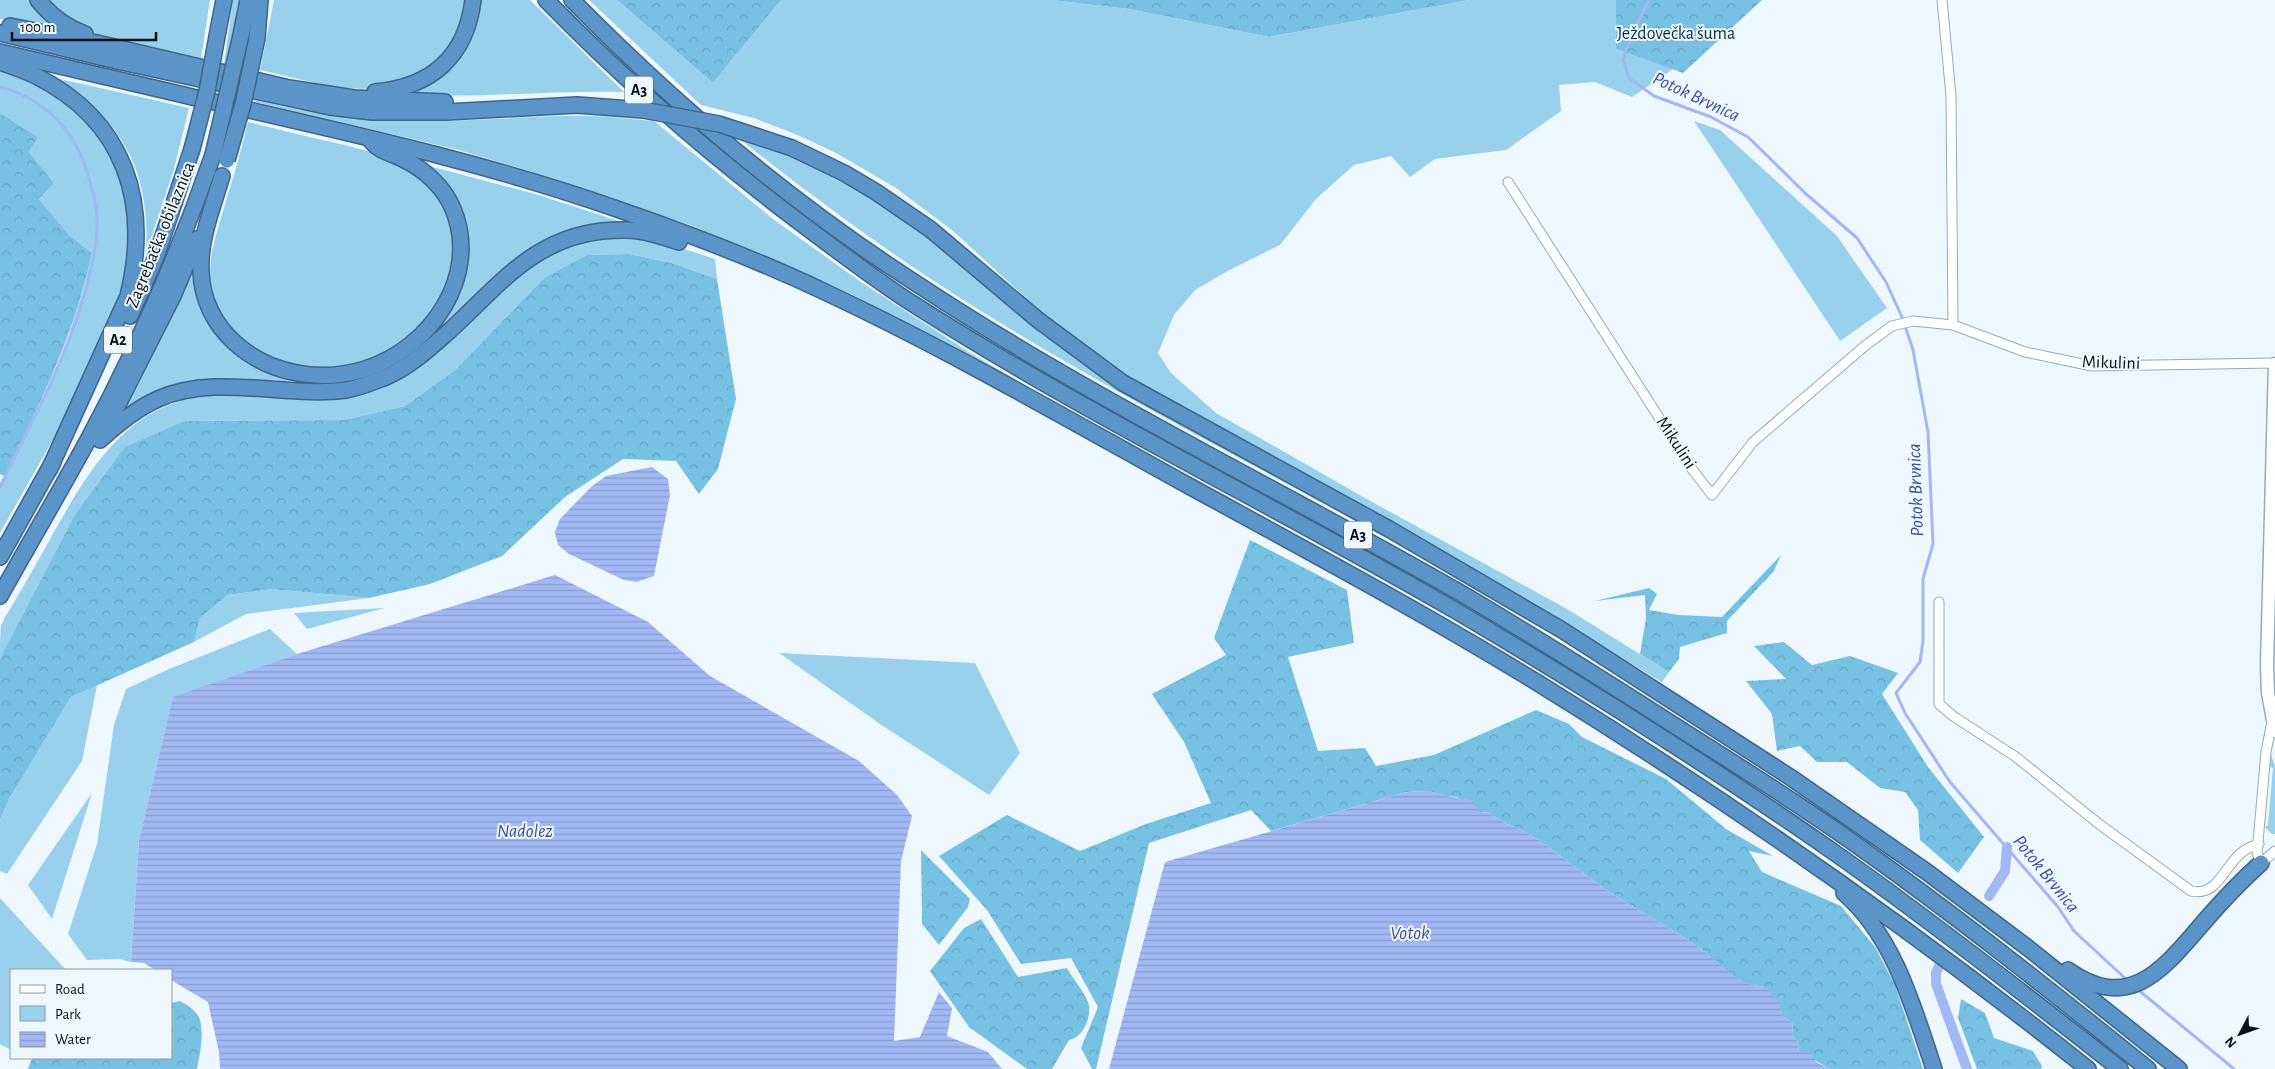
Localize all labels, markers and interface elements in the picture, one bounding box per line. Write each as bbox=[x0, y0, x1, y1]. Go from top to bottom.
scale bar bbox=[12, 10, 156, 42]
text: 100 m bbox=[20, 20, 55, 35]
park label: Ježdovečka šuma bbox=[1617, 25, 1735, 43]
water label: Potok Brvnica bbox=[1650, 69, 1742, 125]
road number: A3 bbox=[625, 76, 653, 104]
street label: Zagrebačka obilaznica bbox=[124, 159, 198, 311]
road number: A2 bbox=[104, 326, 132, 354]
street label: Mikulini bbox=[2082, 353, 2140, 373]
street label: Mikulini bbox=[1653, 414, 1699, 472]
water label: Potok Brvnica bbox=[1905, 443, 1927, 537]
road number: A3 bbox=[1344, 522, 1372, 548]
water label: Nadolez bbox=[497, 822, 553, 841]
water label: Potok Brvnica bbox=[2009, 832, 2083, 916]
water label: Votok bbox=[1390, 924, 1430, 943]
legend bbox=[10, 969, 172, 1059]
text: Road bbox=[55, 982, 85, 997]
text: Park bbox=[55, 1007, 81, 1022]
north arrow bbox=[2215, 1009, 2265, 1059]
text: Water bbox=[55, 1032, 91, 1047]
text: N bbox=[2222, 1034, 2239, 1050]

